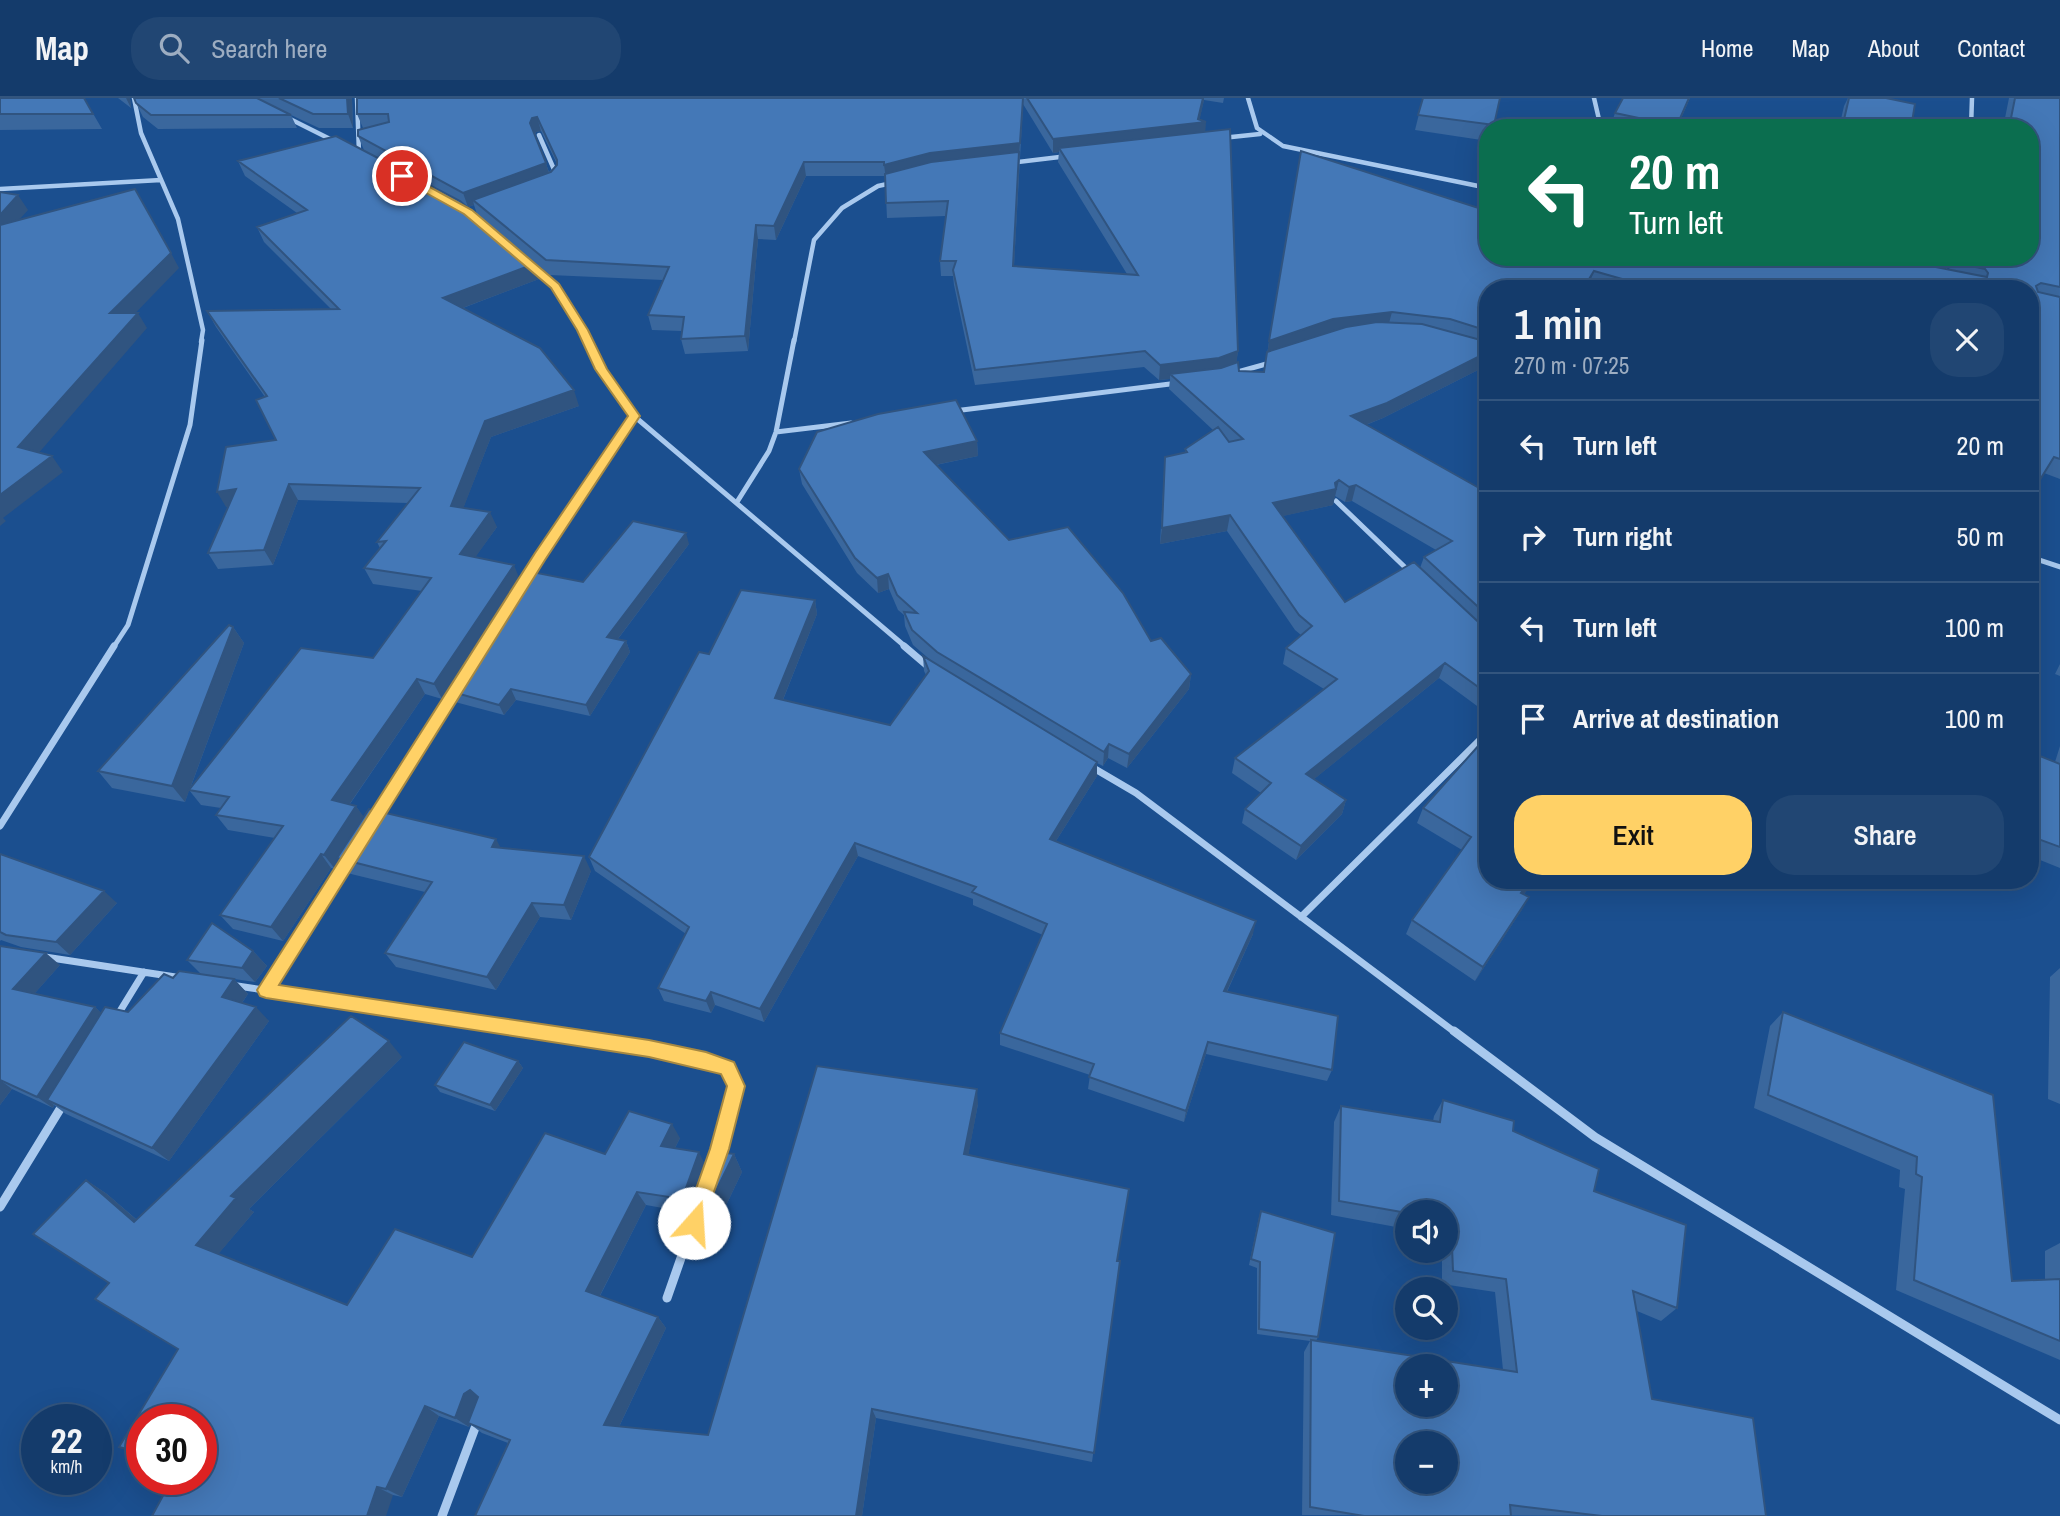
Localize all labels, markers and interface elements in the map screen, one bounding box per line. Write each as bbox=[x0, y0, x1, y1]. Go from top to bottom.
search box bbox=[131, 17, 621, 80]
text: Map bbox=[35, 26, 89, 70]
icon: search bbox=[155, 29, 193, 67]
text: Search here bbox=[211, 31, 327, 66]
text: Home bbox=[1701, 32, 1753, 64]
text: Map bbox=[1791, 32, 1830, 64]
text: About bbox=[1868, 32, 1919, 64]
text: Contact bbox=[1957, 32, 2025, 64]
text: 20 m bbox=[1629, 138, 1721, 204]
pin bbox=[372, 146, 432, 206]
icon: left bbox=[1514, 147, 1605, 238]
icon: arrive bbox=[383, 157, 421, 195]
text: Turn left bbox=[1629, 201, 1723, 244]
text: 1 min bbox=[1514, 296, 1603, 352]
button: close bbox=[1930, 303, 2004, 377]
text: 270 m · 07:25 bbox=[1514, 350, 1629, 381]
icon: left bbox=[1514, 427, 1552, 465]
text: Turn left bbox=[1573, 428, 1657, 463]
text: 20 m bbox=[1957, 428, 2004, 463]
icon: right bbox=[1514, 518, 1552, 556]
text: Turn right bbox=[1573, 519, 1672, 554]
text: 50 m bbox=[1957, 519, 2004, 554]
icon: left bbox=[1514, 609, 1552, 647]
text: Turn left bbox=[1573, 610, 1657, 645]
text: 100 m bbox=[1945, 610, 2004, 645]
icon: arrive bbox=[1514, 700, 1552, 738]
text: Arrive at destination bbox=[1573, 701, 1779, 736]
text: 100 m bbox=[1945, 701, 2004, 736]
button: Exit bbox=[1514, 795, 1752, 875]
button: Share bbox=[1766, 795, 2004, 875]
position arrow bbox=[657, 1186, 731, 1260]
map controls bbox=[1395, 1200, 1458, 1494]
button: sound bbox=[1395, 1200, 1458, 1263]
button: search bbox=[1395, 1277, 1458, 1340]
button: + bbox=[1395, 1354, 1458, 1417]
speed limit sign: 30 bbox=[126, 1404, 217, 1495]
text: 22 bbox=[51, 1417, 82, 1464]
button: − bbox=[1395, 1431, 1458, 1494]
text: km/h bbox=[51, 1454, 83, 1479]

